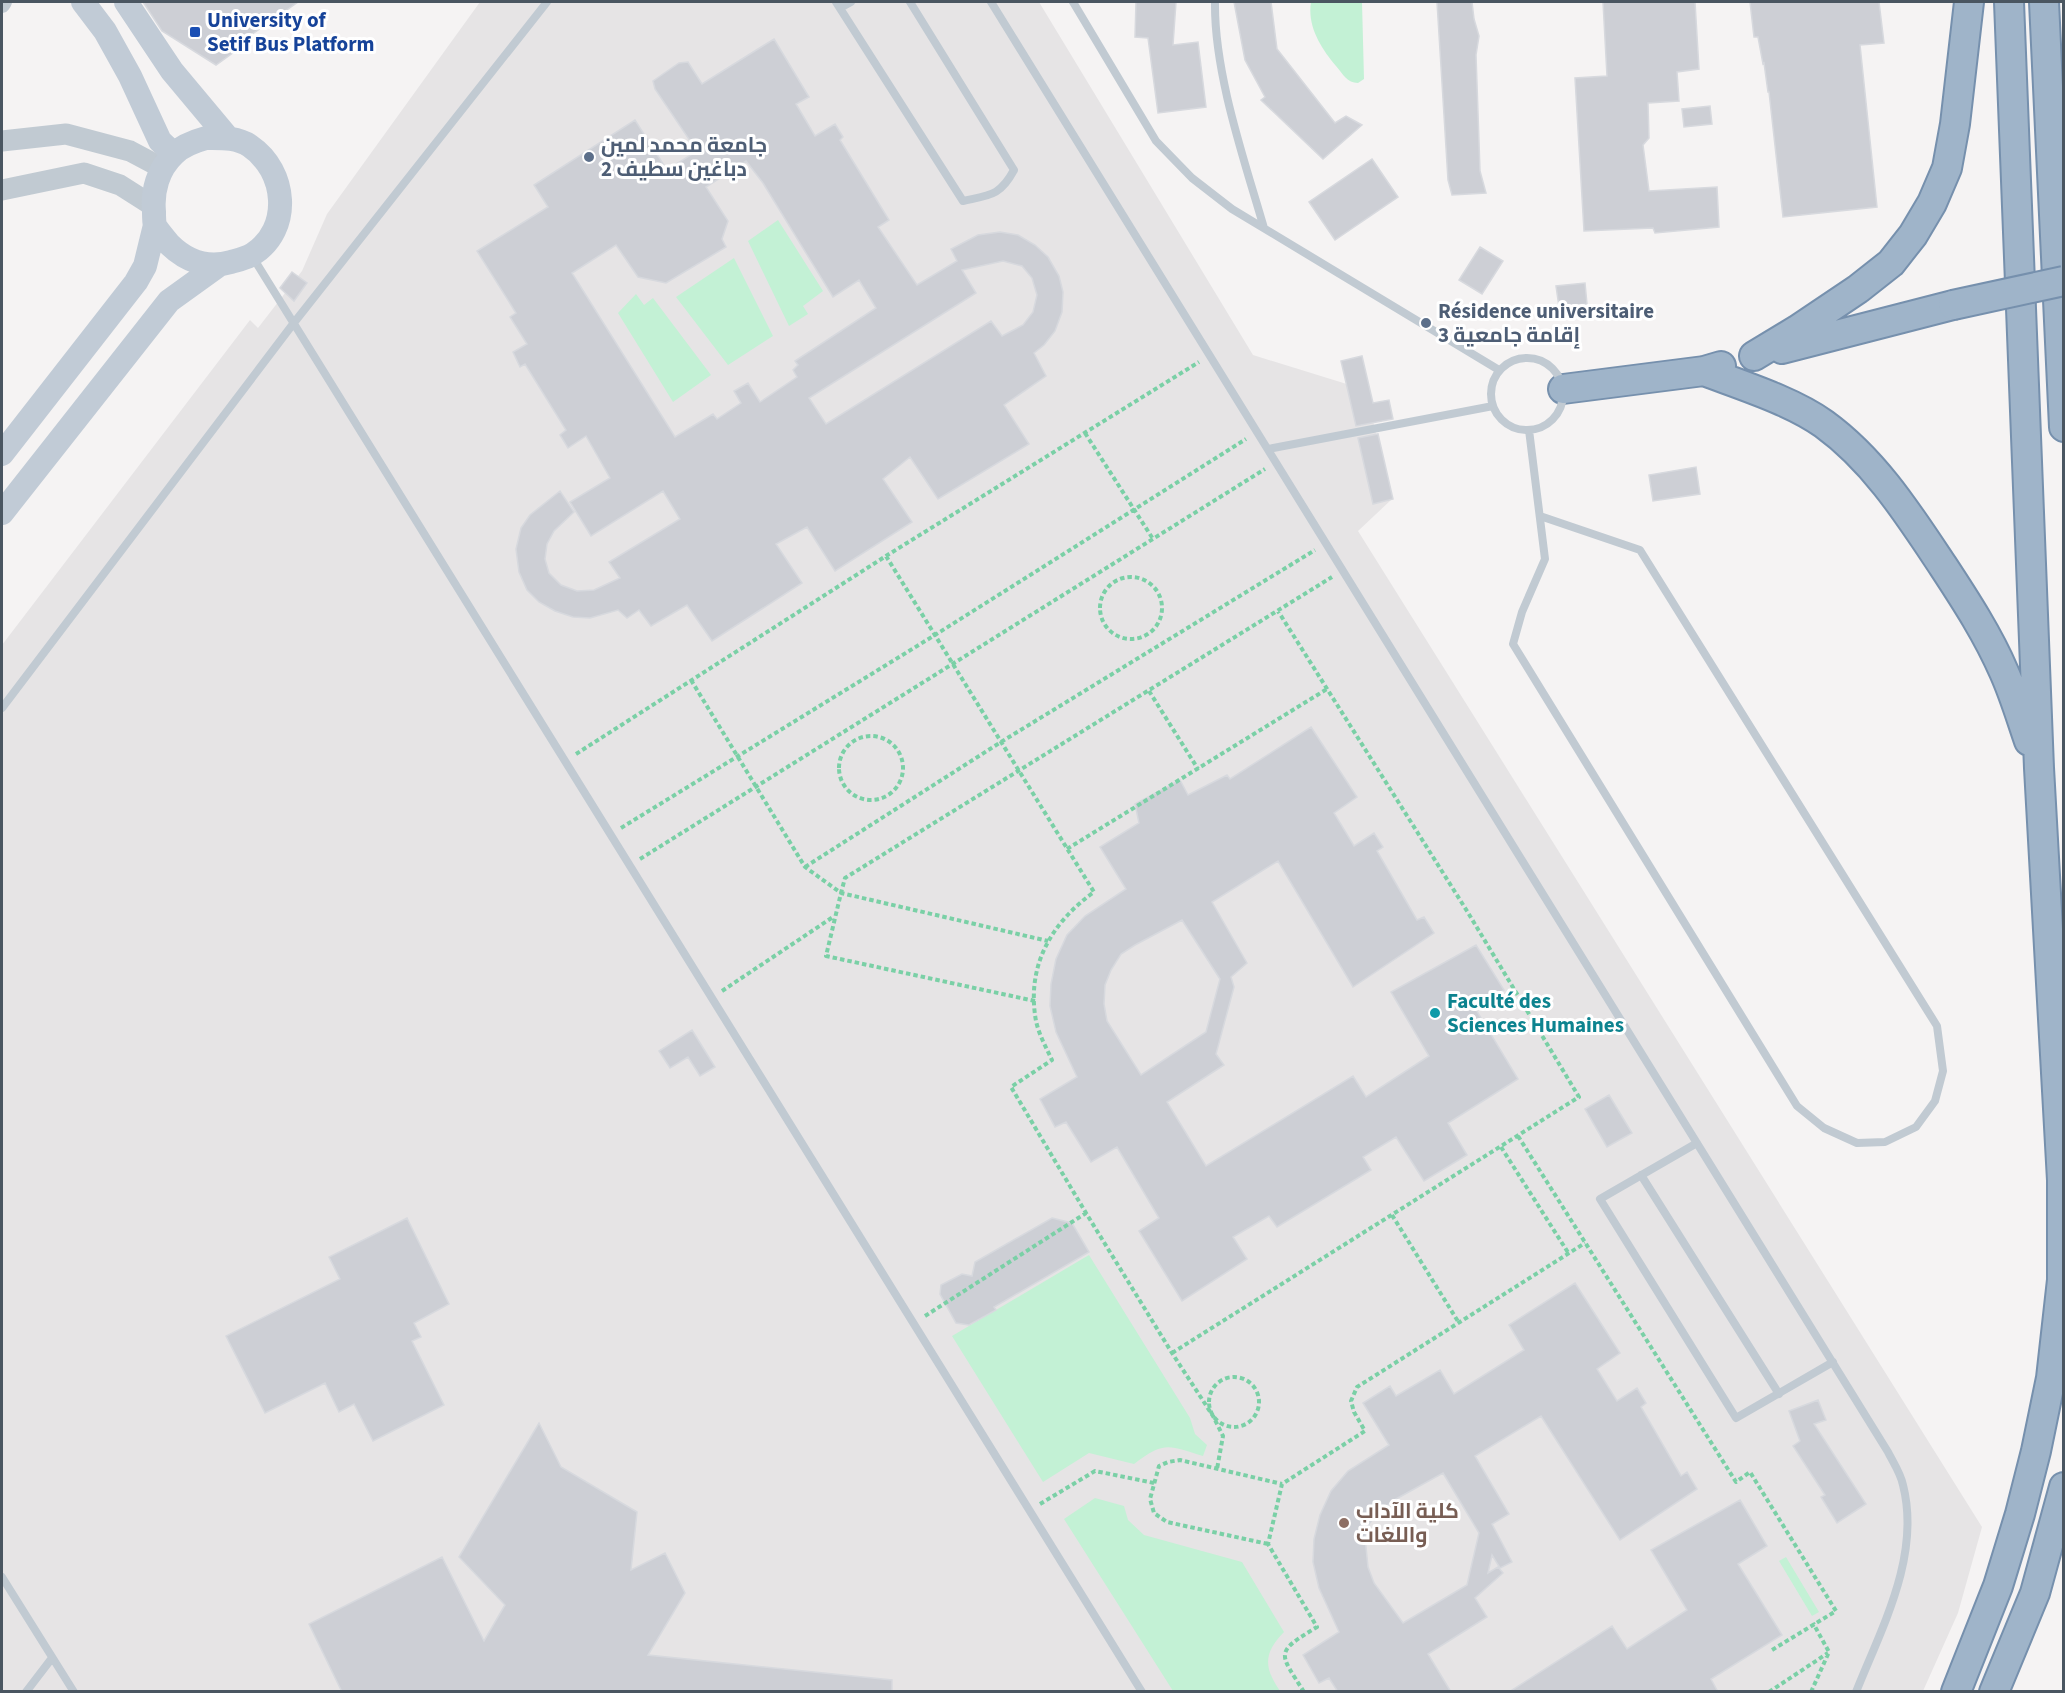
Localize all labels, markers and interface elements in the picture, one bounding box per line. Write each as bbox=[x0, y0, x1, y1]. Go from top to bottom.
place label: University of Setif Bus Platform bbox=[207, 5, 375, 59]
marker: University of Setif Bus Platform bbox=[188, 25, 202, 39]
place label: جامعة محمد لمين دباغين سطيف 2 bbox=[601, 130, 767, 184]
marker: جامعة محمد لمين دباغين سطيف 2 bbox=[582, 150, 596, 164]
place label: Résidence universitaire إقامة جامعية 3 bbox=[1438, 296, 1654, 350]
marker: Résidence universitaire إقامة جامعية 3 bbox=[1419, 316, 1433, 330]
place label: Faculté des Sciences Humaines bbox=[1447, 986, 1624, 1040]
marker: Faculté des Sciences Humaines bbox=[1428, 1006, 1442, 1020]
place label: كلية الآداب واللغات bbox=[1356, 1496, 1459, 1550]
marker: كلية الآداب واللغات bbox=[1337, 1516, 1351, 1530]

